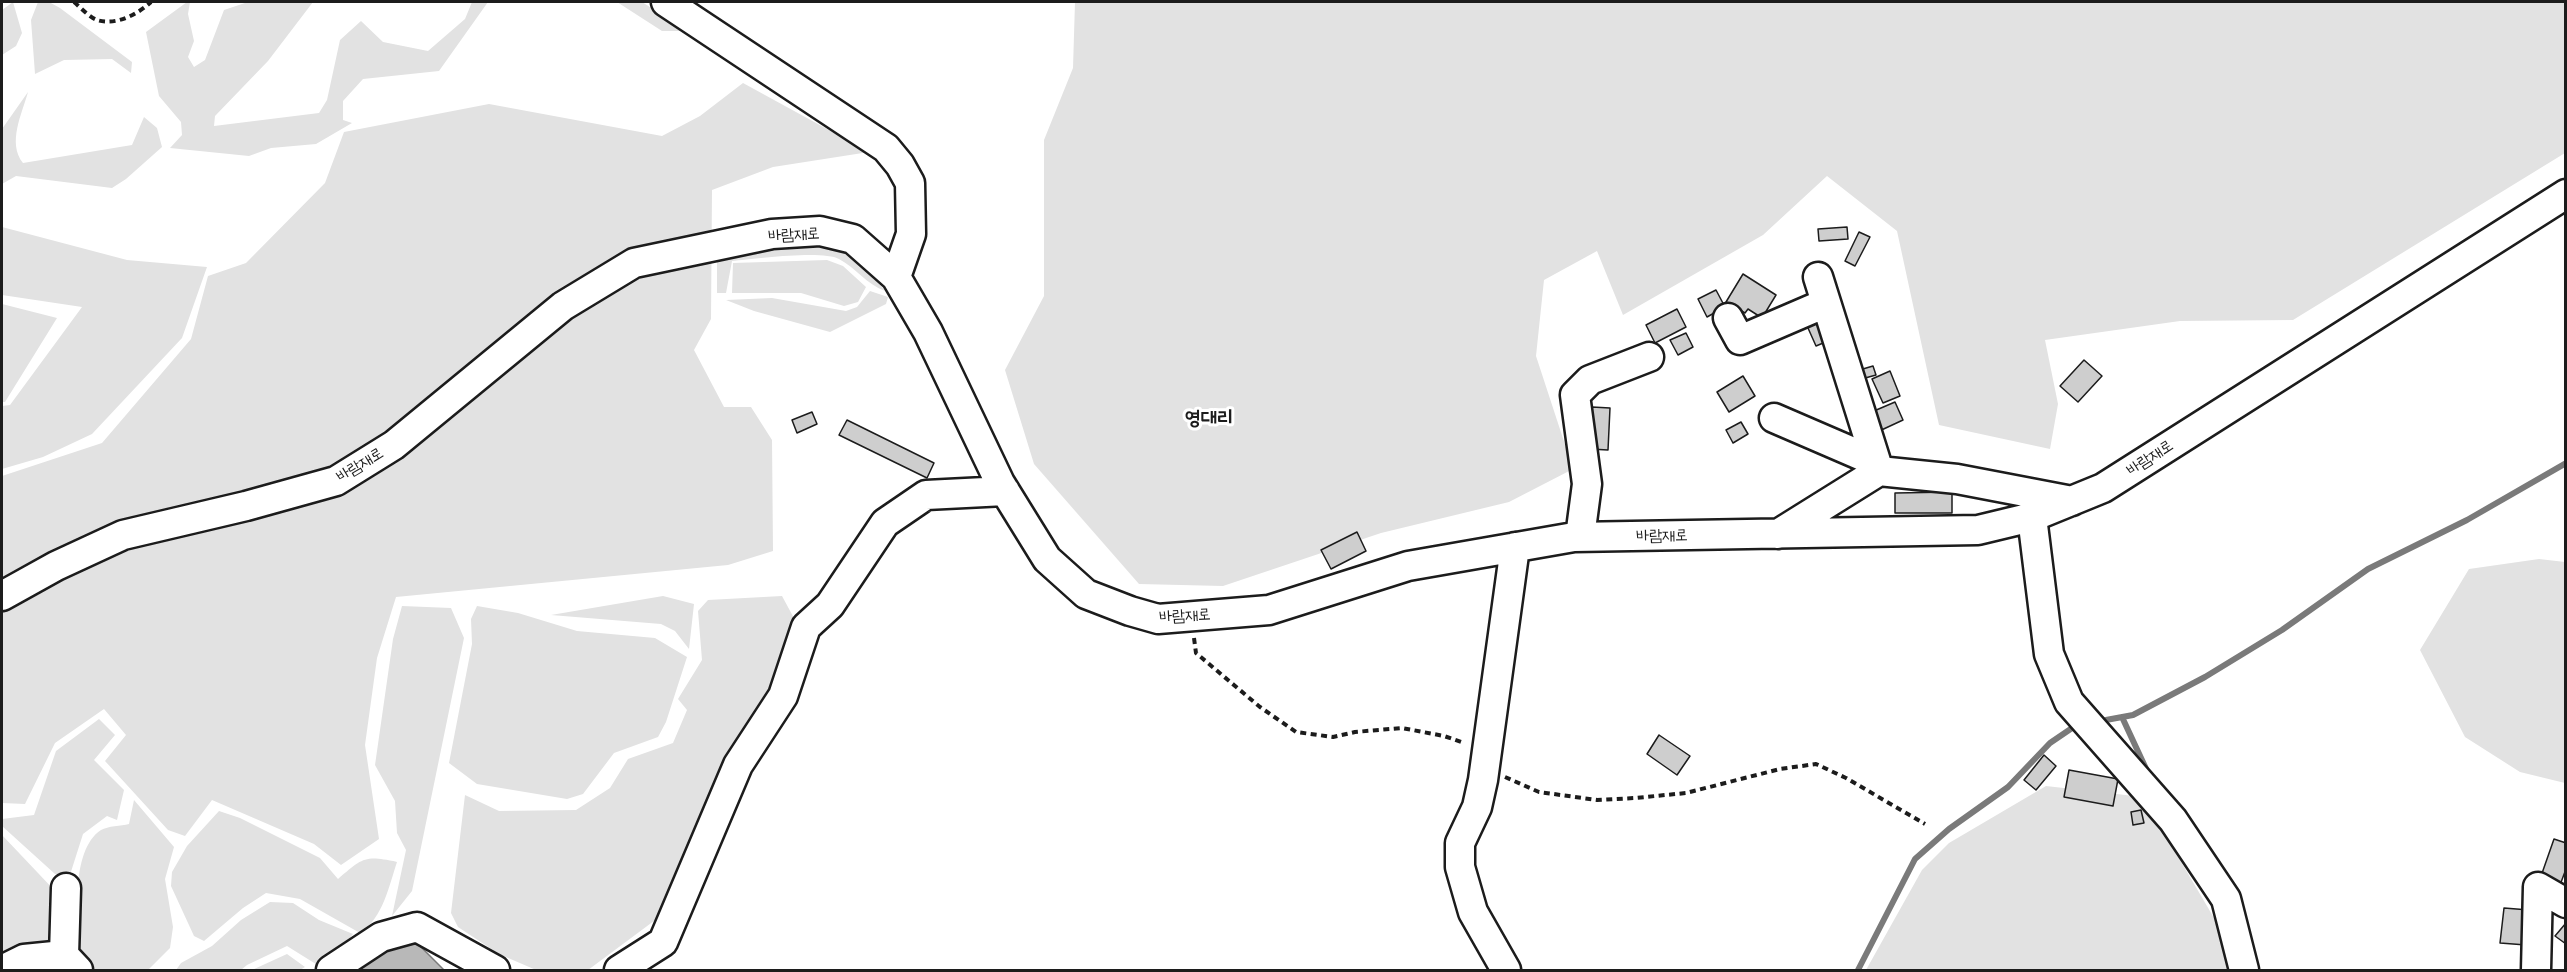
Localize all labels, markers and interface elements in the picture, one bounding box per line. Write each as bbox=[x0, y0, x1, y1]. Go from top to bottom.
street label: 바람재로 bbox=[768, 224, 820, 246]
district label: 영대리 bbox=[1185, 406, 1233, 430]
street label: 바람재로 bbox=[2123, 436, 2177, 480]
street label: 바람재로 bbox=[333, 444, 387, 486]
street label: 바람재로 bbox=[1636, 526, 1688, 546]
street label: 바람재로 bbox=[1159, 605, 1211, 627]

